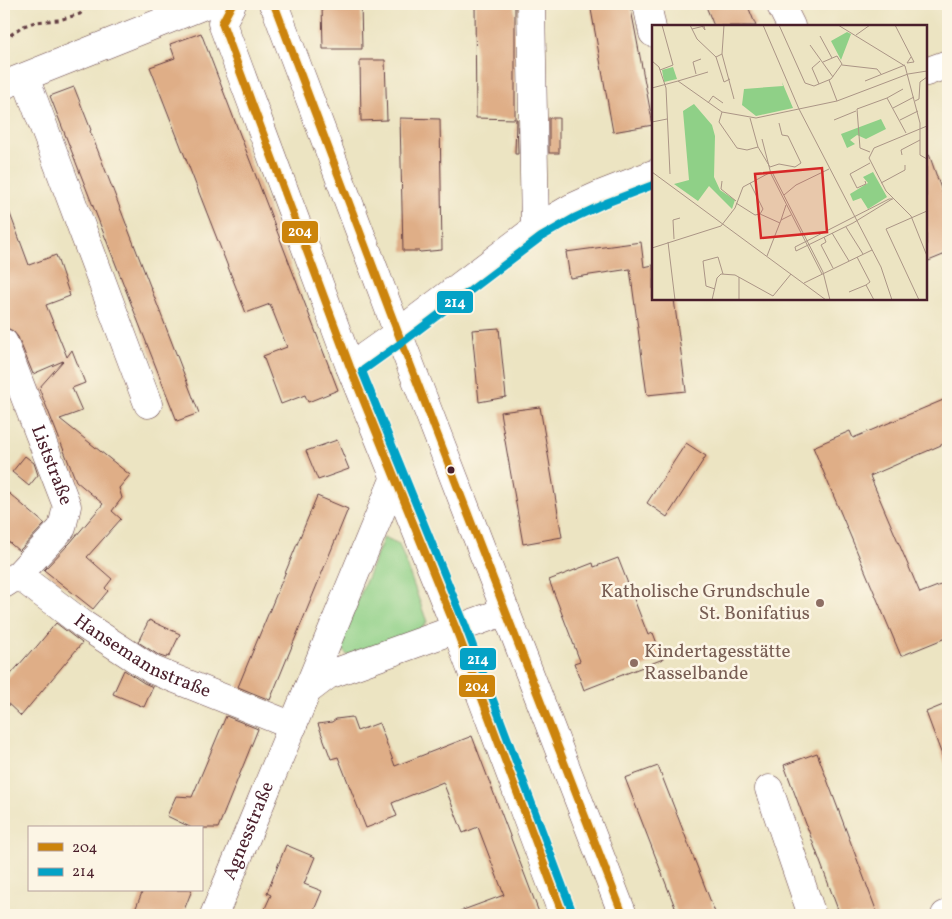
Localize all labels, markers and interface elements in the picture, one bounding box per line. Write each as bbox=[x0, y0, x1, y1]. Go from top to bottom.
inset map bbox=[652, 25, 927, 300]
line badge: 204 bbox=[281, 220, 319, 244]
text: 204 bbox=[288, 223, 313, 242]
line badge: 214 bbox=[436, 290, 474, 314]
text: 214 bbox=[444, 294, 466, 313]
street label: Liststraße bbox=[24, 421, 78, 509]
unlabelled marker bbox=[446, 465, 456, 475]
place label: Katholische Grundschule St. Bonifatius bbox=[601, 579, 810, 627]
marker: Katholische Grundschule St. Bonifatius bbox=[814, 597, 826, 609]
street label: Hansemannstraße bbox=[68, 608, 215, 705]
place label: Kindertagesstätte Rasselbande bbox=[644, 639, 791, 687]
line badge: 214 bbox=[459, 647, 497, 671]
text: 214 bbox=[467, 651, 489, 670]
marker: Kindertagesstätte Rasselbande bbox=[628, 657, 640, 669]
line badge: 204 bbox=[458, 674, 496, 698]
text: 204 bbox=[465, 678, 490, 697]
street label: Agnesstraße bbox=[217, 778, 281, 884]
legend bbox=[28, 826, 202, 892]
text: 204 bbox=[72, 838, 98, 859]
text: 214 bbox=[72, 862, 95, 883]

